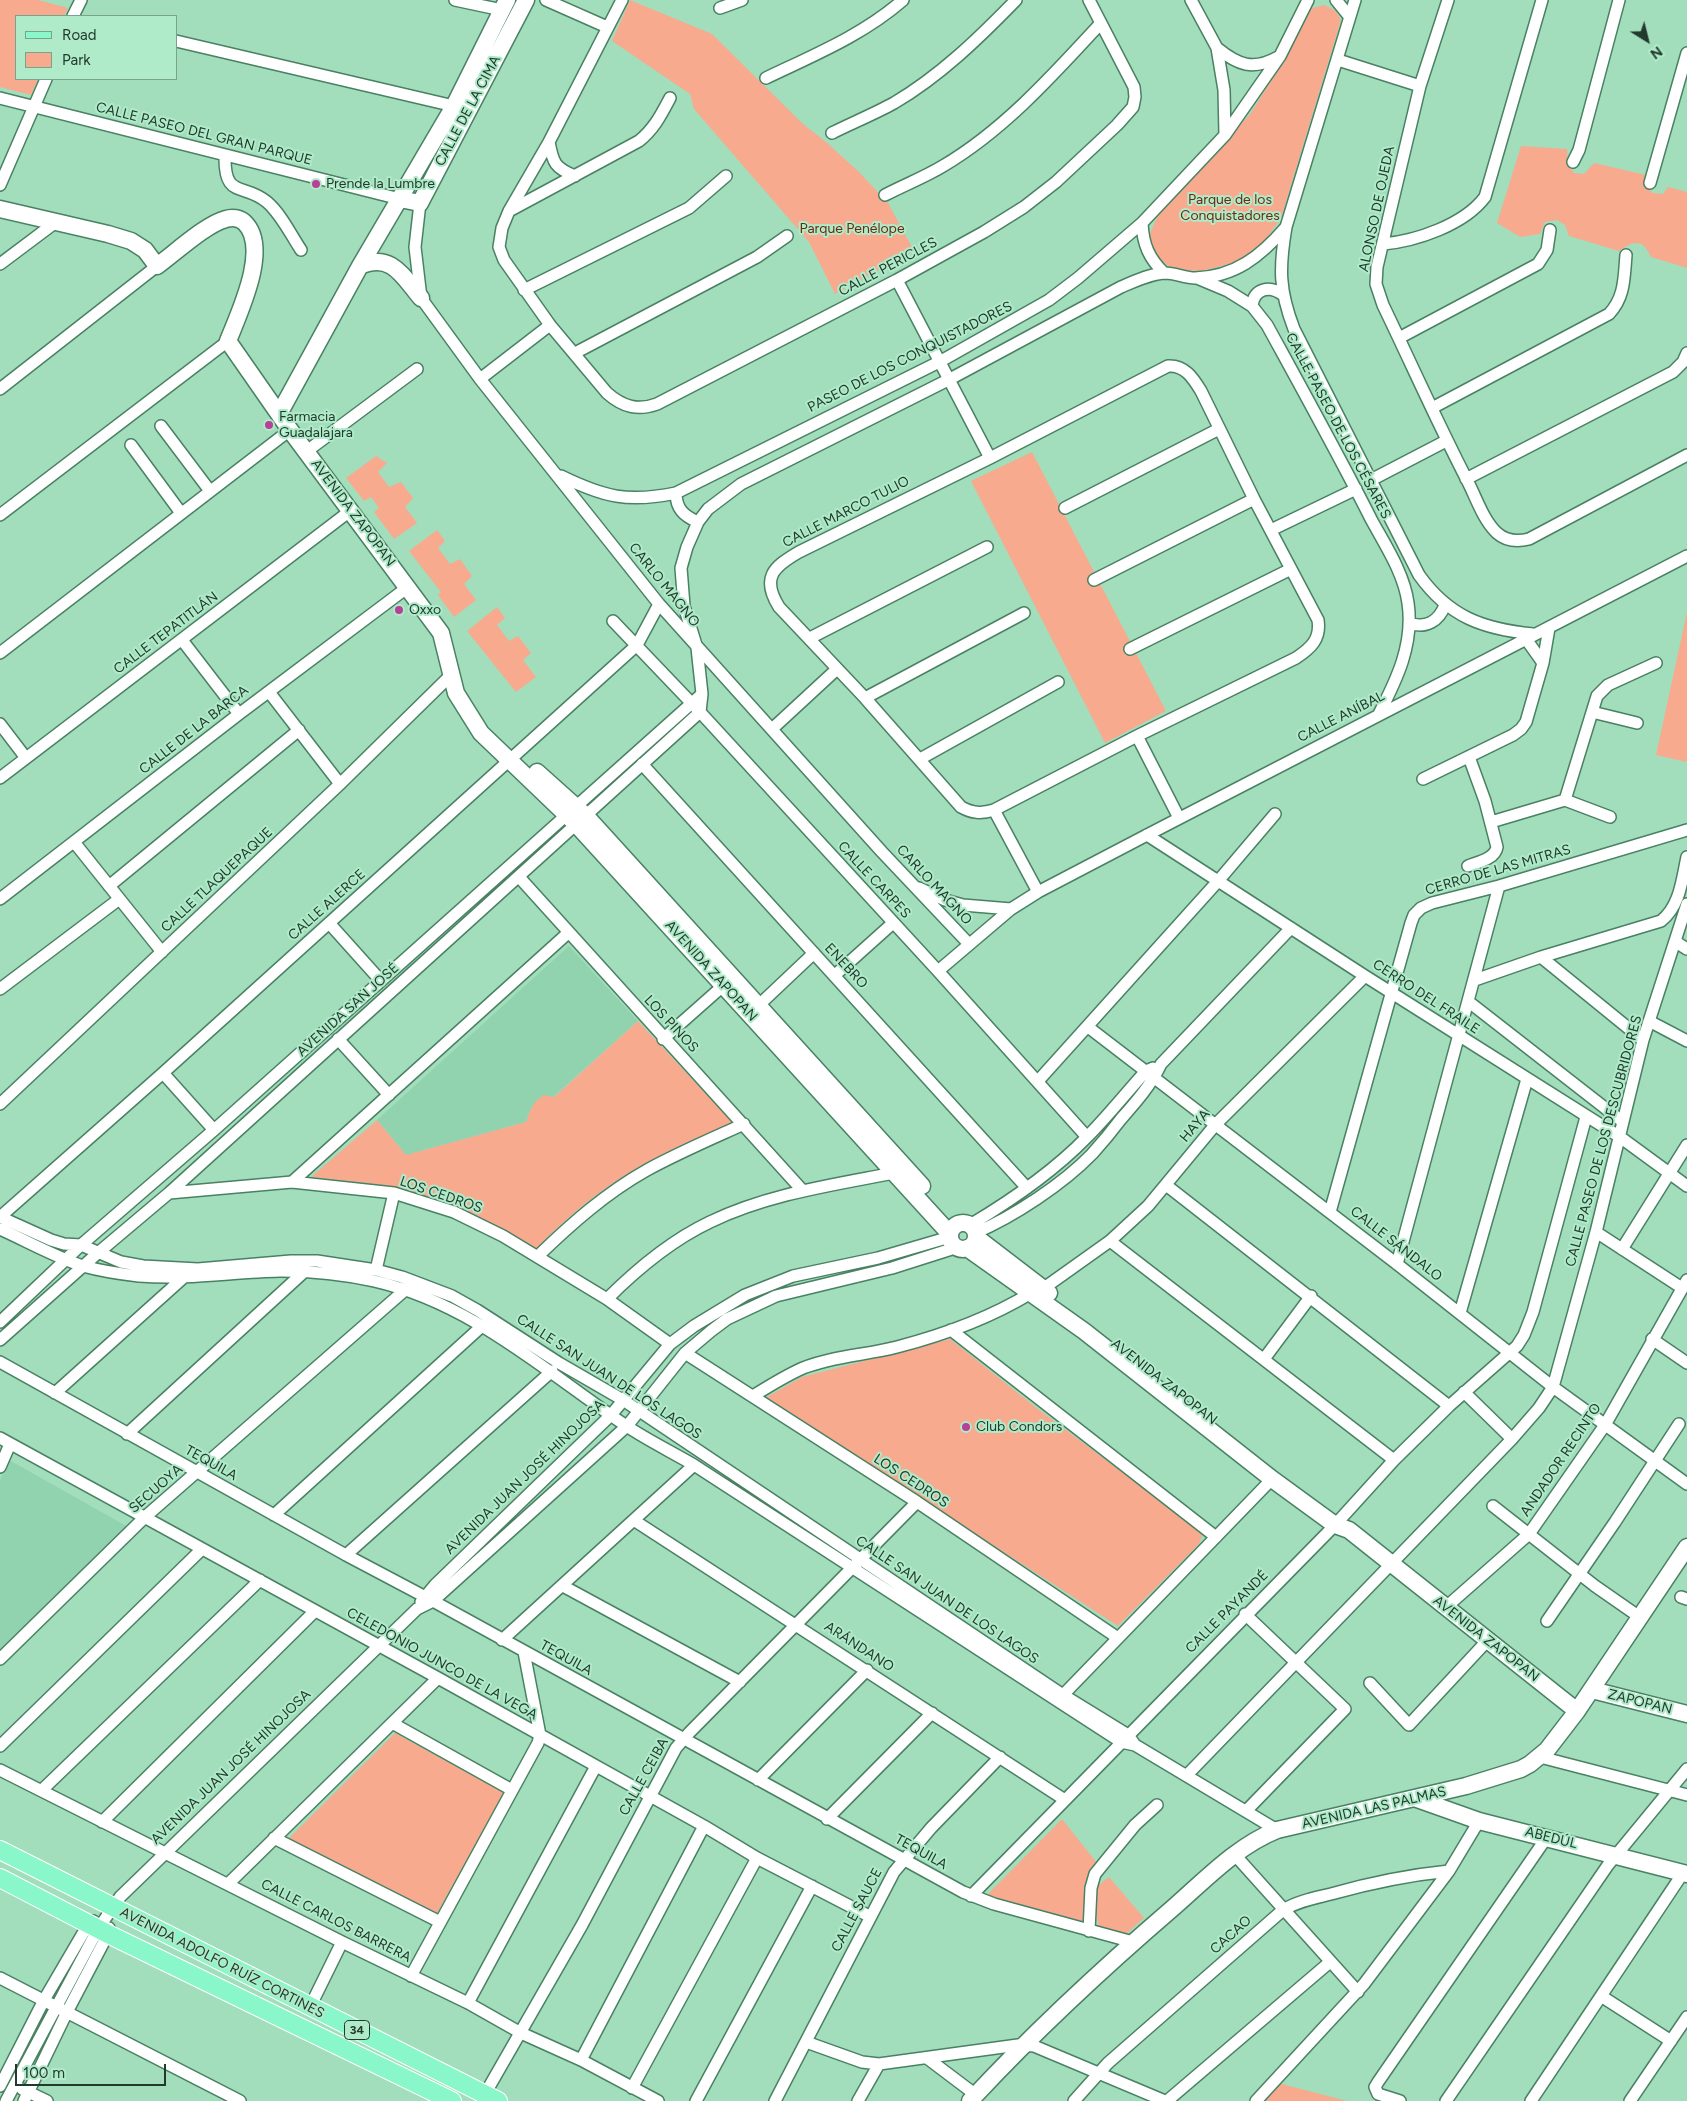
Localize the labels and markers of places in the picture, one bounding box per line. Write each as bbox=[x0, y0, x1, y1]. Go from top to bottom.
place label: Prende la Lumbre bbox=[326, 176, 435, 192]
marker: Prende la Lumbre bbox=[310, 178, 322, 190]
place label: Farmacia Guadalajara bbox=[279, 409, 353, 442]
marker: Farmacia Guadalajara bbox=[263, 419, 275, 431]
place label: Oxxo bbox=[409, 602, 441, 618]
marker: Oxxo bbox=[393, 604, 405, 616]
place label: Club Condors bbox=[976, 1419, 1062, 1435]
marker: Club Condors bbox=[960, 1421, 972, 1433]

